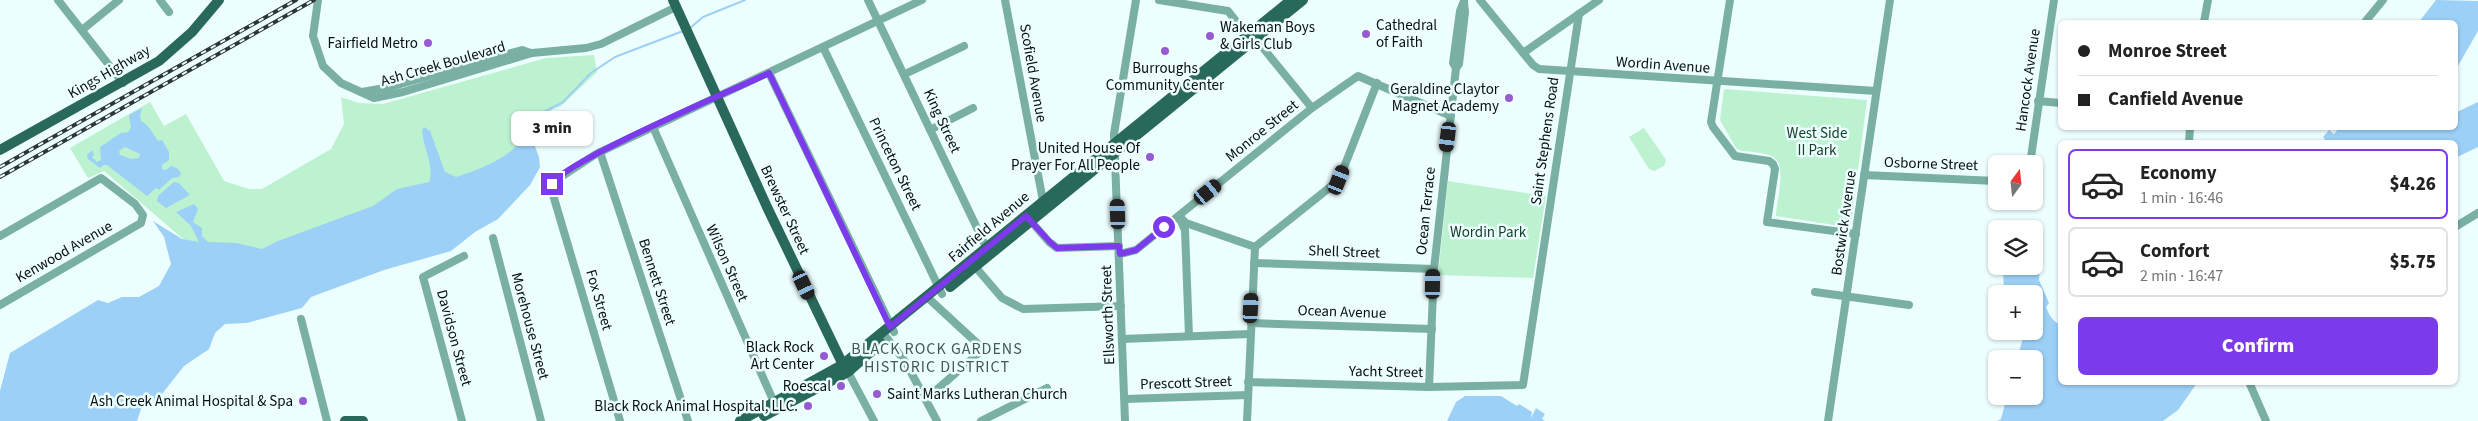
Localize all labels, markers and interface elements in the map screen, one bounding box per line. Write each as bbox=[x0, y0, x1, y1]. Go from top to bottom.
place label: Cathedral of Faith bbox=[1376, 15, 1437, 53]
place label: Wakeman Boys & Girls Club bbox=[1220, 17, 1315, 55]
street label: Scofield Avenue bbox=[1014, 22, 1052, 124]
street label: Hancock Avenue bbox=[2010, 27, 2046, 133]
marker: Cathedral of Faith bbox=[1360, 28, 1372, 40]
marker: Wakeman Boys & Girls Club bbox=[1204, 30, 1216, 42]
place label: Fairfield Metro bbox=[328, 33, 418, 54]
street label: Ash Creek Boulevard bbox=[378, 36, 508, 92]
marker: Fairfield Metro bbox=[422, 37, 434, 49]
text: Monroe Street bbox=[2108, 38, 2227, 65]
street label: Kings Highway bbox=[64, 40, 154, 104]
marker: Burroughs Community Center bbox=[1159, 45, 1171, 57]
street label: Wordin Avenue bbox=[1615, 51, 1711, 79]
place label: Burroughs Community Center bbox=[1106, 58, 1225, 96]
street label: Saint Stephens Road bbox=[1526, 76, 1564, 206]
place label: Geraldine Claytor Magnet Academy bbox=[1390, 79, 1500, 117]
street label: King Street bbox=[918, 85, 966, 157]
text: Canfield Avenue bbox=[2108, 86, 2243, 113]
marker: Geraldine Claytor Magnet Academy bbox=[1503, 92, 1515, 104]
street label: Monroe Street bbox=[1221, 95, 1303, 167]
callout: 3 min bbox=[511, 111, 593, 146]
street label: Princeton Street bbox=[863, 114, 927, 214]
text: 3 min bbox=[532, 117, 572, 139]
car bbox=[1438, 121, 1457, 153]
park label: West Side II Park bbox=[1787, 123, 1847, 161]
place label: United House Of Prayer For All People bbox=[1011, 138, 1141, 176]
marker: United House Of Prayer For All People bbox=[1144, 151, 1156, 163]
street label: Osborne Street bbox=[1884, 152, 1978, 176]
north arrow bbox=[1988, 155, 2042, 210]
map controls bbox=[1988, 155, 2043, 405]
text: Economy bbox=[2140, 160, 2217, 187]
street label: Brewster Street bbox=[755, 162, 815, 258]
icon: car bbox=[2080, 162, 2125, 207]
car bbox=[1326, 163, 1351, 197]
street label: Ocean Terrace bbox=[1411, 166, 1441, 256]
street label: Bostwick Avenue bbox=[1826, 169, 1862, 277]
text: $4.26 bbox=[2390, 171, 2436, 198]
route end bbox=[541, 173, 563, 195]
car bbox=[1191, 177, 1224, 207]
street label: Fairfield Avenue bbox=[944, 187, 1034, 267]
text: 1 min · 16:46 bbox=[2140, 187, 2223, 209]
car bbox=[1109, 199, 1126, 229]
street label: Kenwood Avenue bbox=[12, 216, 116, 288]
route start bbox=[1153, 216, 1175, 238]
button: layers bbox=[1988, 220, 2043, 275]
street label: Wilson Street bbox=[701, 221, 753, 305]
park label: Wordin Park bbox=[1450, 222, 1527, 243]
street label: Bennett Street bbox=[633, 236, 681, 328]
text: Comfort bbox=[2140, 238, 2210, 265]
street label: Shell Street bbox=[1308, 240, 1380, 264]
icon: car bbox=[2080, 240, 2125, 285]
text: $5.75 bbox=[2390, 249, 2436, 276]
street label: Ellsworth Street bbox=[1096, 265, 1120, 365]
text: 2 min · 16:47 bbox=[2140, 265, 2223, 287]
street label: Fox Street bbox=[580, 267, 618, 333]
car bbox=[790, 268, 817, 302]
car bbox=[1425, 269, 1440, 299]
street label: Morehouse Street bbox=[506, 270, 554, 382]
button: + bbox=[1988, 285, 2043, 340]
street label: Davidson Street bbox=[431, 287, 477, 389]
car bbox=[1242, 293, 1259, 323]
street label: Ocean Avenue bbox=[1297, 300, 1387, 324]
button: Confirm bbox=[2078, 317, 2438, 375]
place label: Black Rock Art Center bbox=[746, 337, 815, 375]
district label: BLACK ROCK GARDENS HISTORIC DISTRICT bbox=[851, 338, 1023, 378]
marker: Black Rock Art Center bbox=[818, 350, 830, 362]
button: − bbox=[1988, 350, 2043, 405]
street label: Yacht Street bbox=[1348, 361, 1423, 383]
street label: Prescott Street bbox=[1140, 371, 1232, 395]
place label: Roescal bbox=[783, 376, 831, 397]
marker: Roescal bbox=[835, 380, 847, 392]
place label: Saint Marks Lutheran Church bbox=[887, 384, 1067, 405]
marker: Saint Marks Lutheran Church bbox=[871, 388, 883, 400]
place label: Ash Creek Animal Hospital & Spa bbox=[90, 391, 293, 412]
marker: Ash Creek Animal Hospital & Spa bbox=[297, 395, 309, 407]
place label: Black Rock Animal Hospital, LLC. bbox=[594, 396, 798, 417]
marker: Black Rock Animal Hospital, LLC. bbox=[802, 400, 814, 412]

